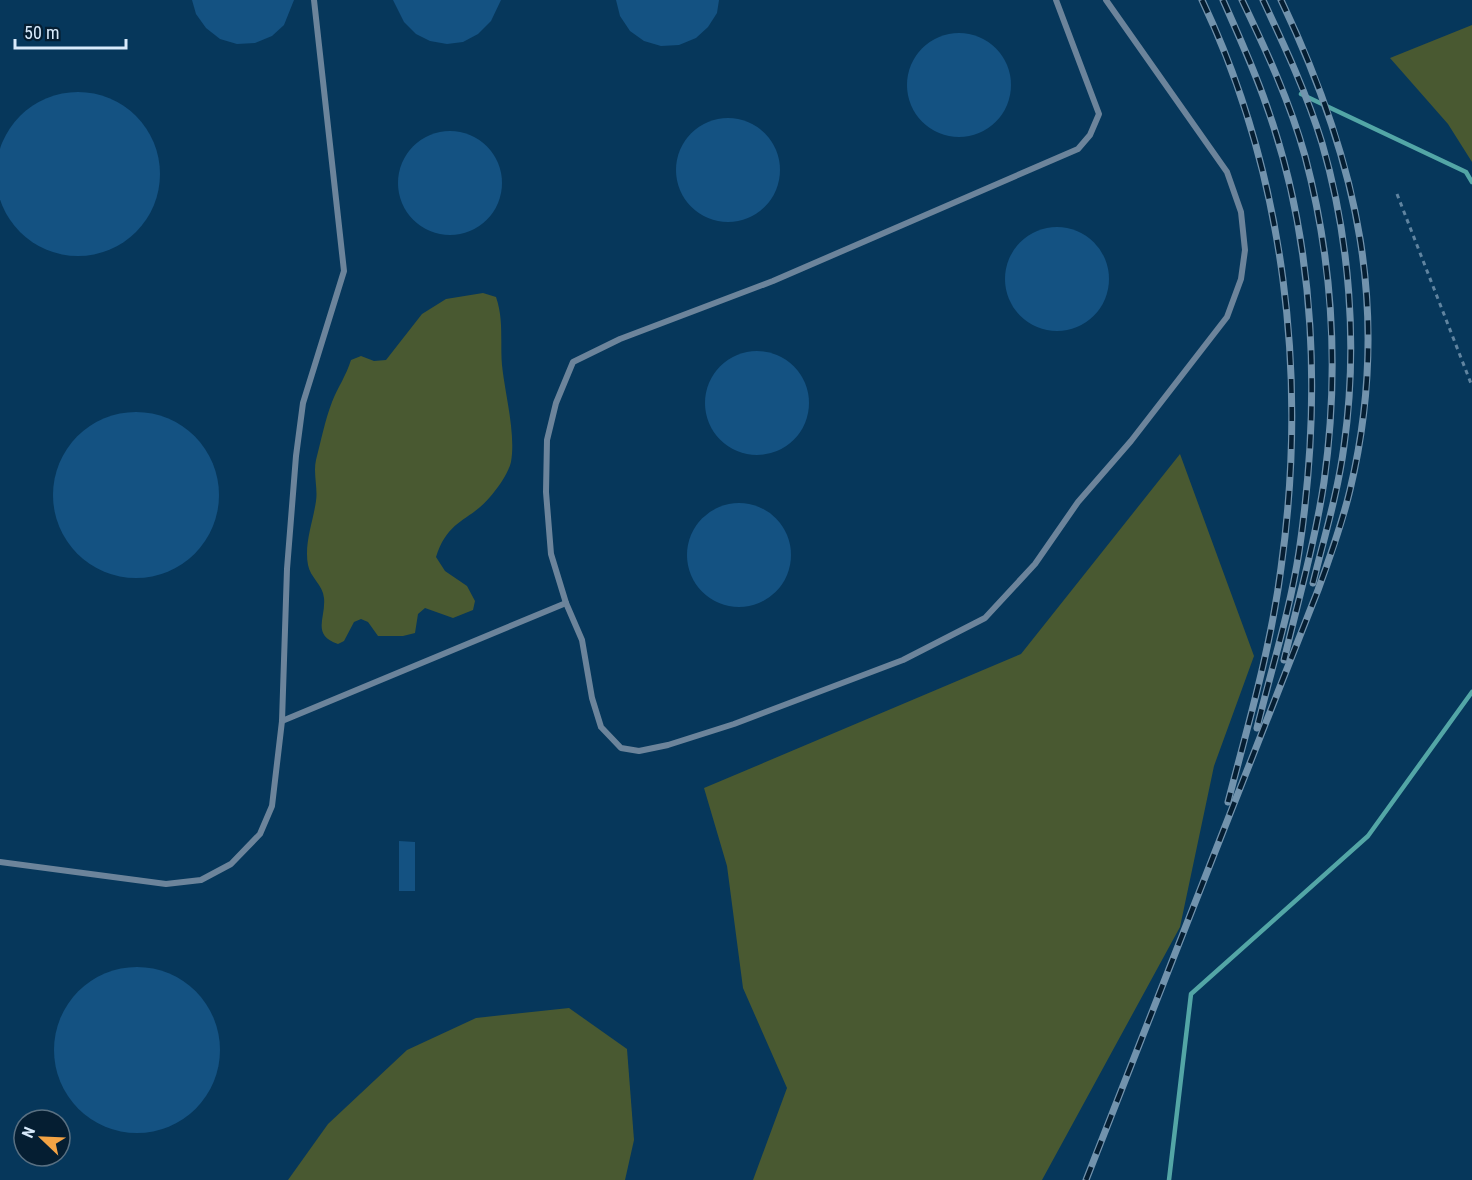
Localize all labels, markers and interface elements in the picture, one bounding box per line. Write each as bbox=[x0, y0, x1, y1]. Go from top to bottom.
scale bar bbox=[15, 12, 126, 50]
text: 50 m bbox=[24, 22, 59, 43]
north arrow bbox=[12, 1108, 72, 1168]
text: N bbox=[18, 1124, 39, 1141]

